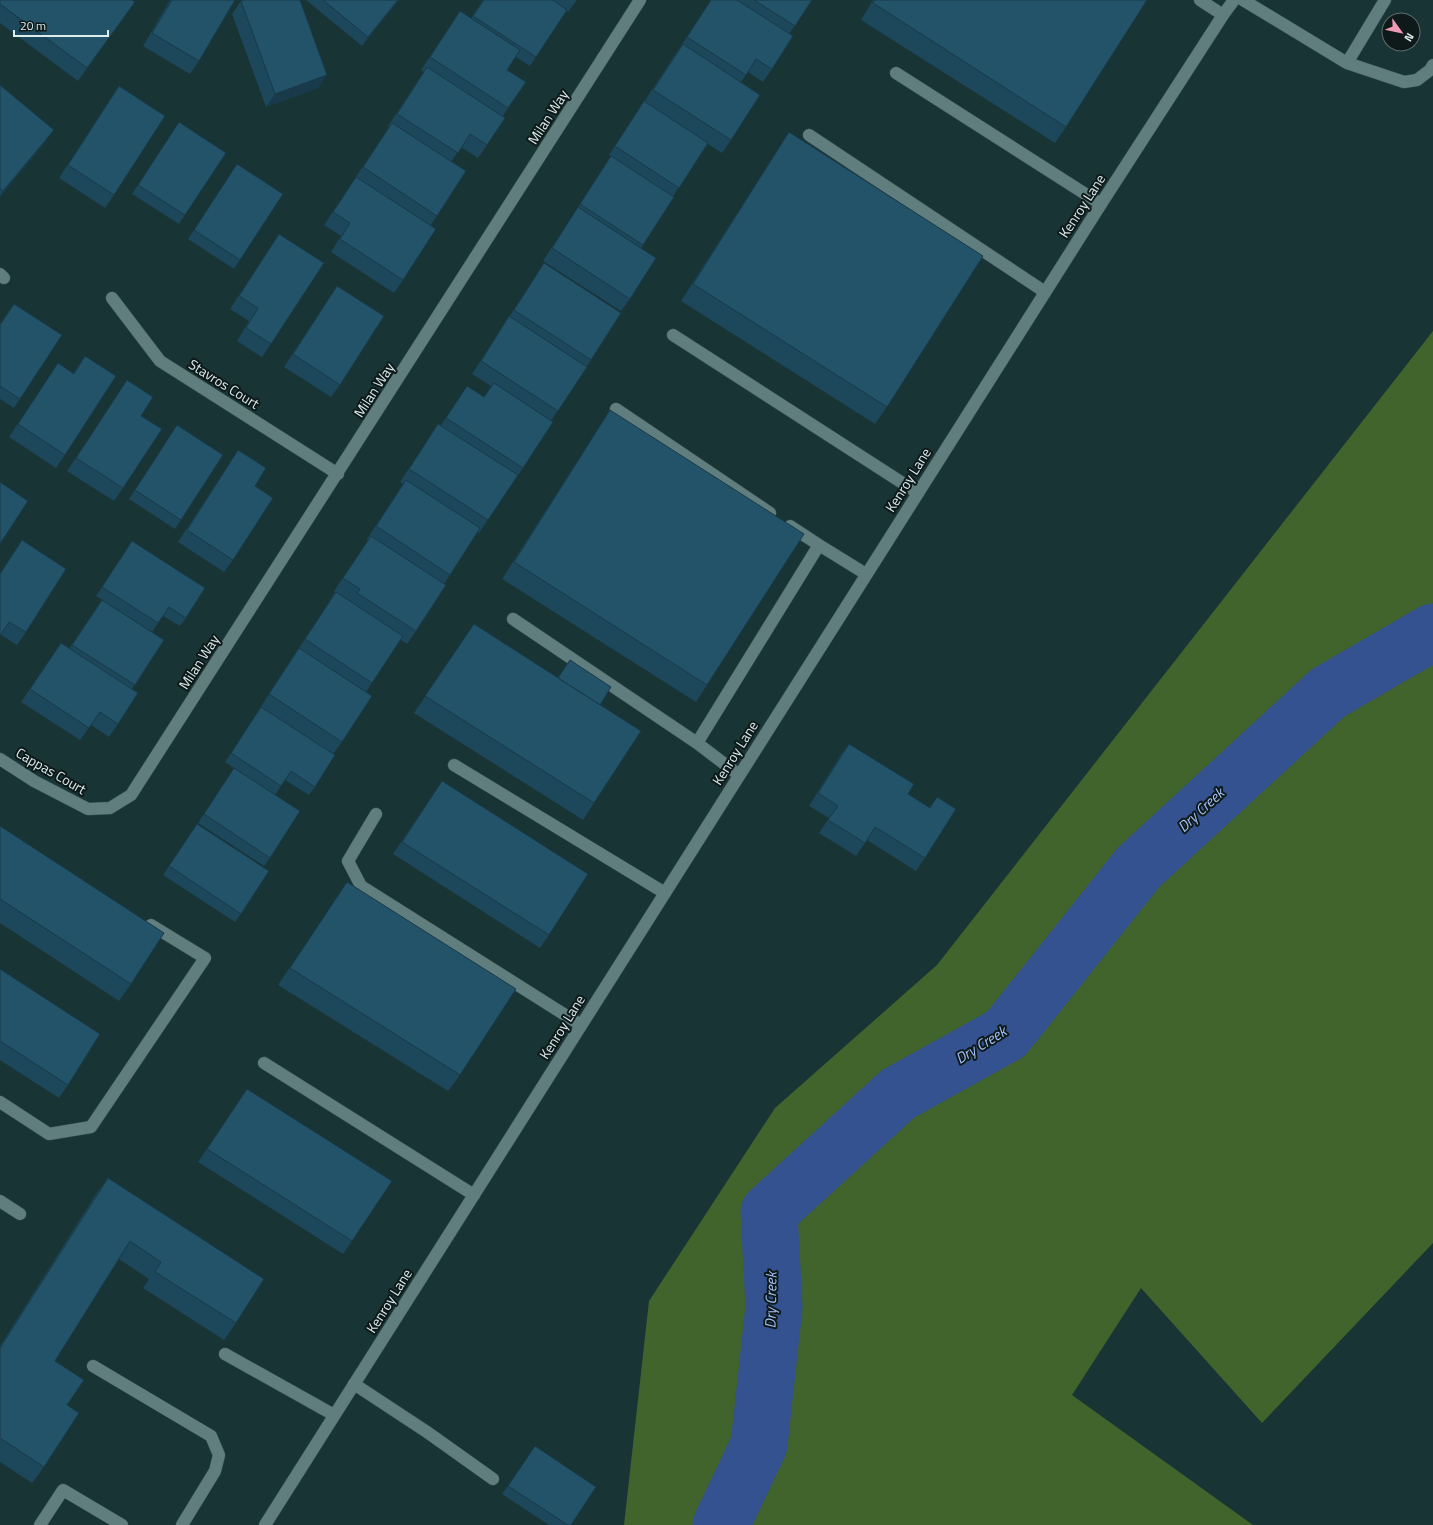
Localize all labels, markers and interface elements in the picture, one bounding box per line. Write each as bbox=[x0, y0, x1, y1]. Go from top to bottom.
scale bar bbox=[14, 12, 108, 38]
north arrow bbox=[1381, 12, 1421, 52]
text: 20 m bbox=[20, 16, 46, 35]
text: N bbox=[1401, 30, 1418, 45]
street label: Milan Way bbox=[522, 85, 573, 148]
street label: Kenroy Lane bbox=[1053, 170, 1110, 242]
street label: Stavros Court bbox=[185, 354, 264, 414]
street label: Milan Way bbox=[348, 358, 399, 421]
street label: Kenroy Lane bbox=[879, 443, 936, 516]
street label: Milan Way bbox=[173, 630, 224, 693]
street label: Kenroy Lane bbox=[706, 716, 763, 789]
street label: Cappas Court bbox=[12, 742, 90, 799]
water label: Dry Creek bbox=[1172, 780, 1231, 837]
street label: Kenroy Lane bbox=[533, 990, 590, 1063]
water label: Dry Creek bbox=[951, 1019, 1013, 1069]
street label: Kenroy Lane bbox=[360, 1264, 417, 1337]
water label: Dry Creek bbox=[759, 1269, 783, 1328]

